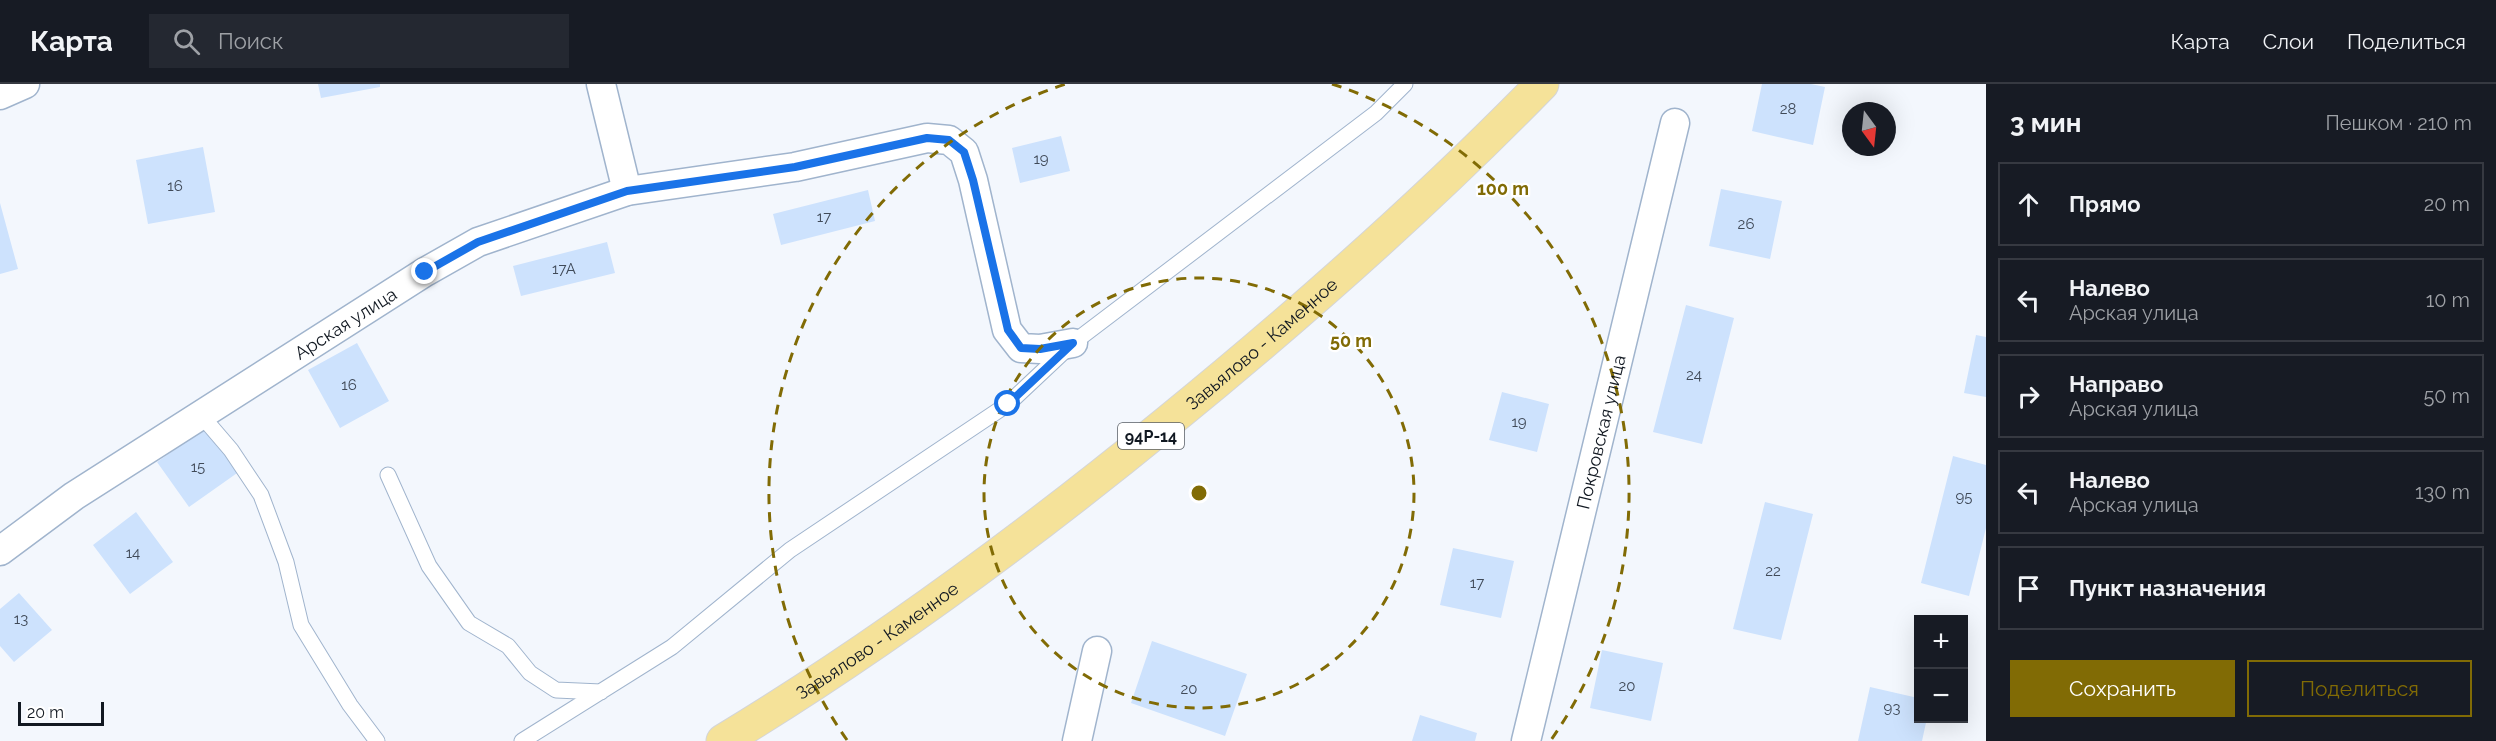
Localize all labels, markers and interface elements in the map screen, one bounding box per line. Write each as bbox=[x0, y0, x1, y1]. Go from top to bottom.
search box bbox=[149, 14, 569, 68]
text: Карта bbox=[30, 25, 113, 58]
icon: search bbox=[170, 25, 203, 58]
text: Поиск bbox=[218, 28, 283, 54]
text: Карта bbox=[2171, 29, 2230, 54]
text: Слои bbox=[2263, 29, 2314, 54]
text: Поделиться bbox=[2347, 29, 2466, 54]
house number: 28 bbox=[1780, 100, 1796, 118]
north arrow bbox=[1842, 102, 1896, 156]
text: 3 мин bbox=[2010, 108, 2081, 138]
text: Пешком · 210 m bbox=[2326, 111, 2472, 135]
house number: 19 bbox=[1033, 150, 1049, 168]
house number: 16 bbox=[167, 177, 183, 195]
text: 100 m bbox=[1477, 178, 1529, 199]
icon: ahead bbox=[2012, 188, 2045, 221]
text: Прямо bbox=[2069, 191, 2141, 217]
text: 20 m bbox=[2424, 192, 2470, 216]
house number: 17 bbox=[817, 208, 831, 226]
house number: 26 bbox=[1738, 215, 1754, 233]
route end bbox=[411, 258, 437, 284]
house number: 17А bbox=[552, 260, 576, 278]
street label: Завьялово - Каменное bbox=[1181, 273, 1342, 414]
text: Налево bbox=[2069, 275, 2150, 301]
street label: Арская улица bbox=[290, 283, 400, 363]
icon: left bbox=[2012, 284, 2045, 317]
text: 10 m bbox=[2426, 288, 2470, 312]
text: Арская улица bbox=[2069, 301, 2199, 325]
text: 50 m bbox=[1330, 330, 1372, 351]
street label: Покровская улица bbox=[1572, 353, 1629, 511]
house number: 24 bbox=[1686, 366, 1702, 384]
text: Направо bbox=[2069, 371, 2163, 397]
house number: 16 bbox=[341, 376, 357, 394]
icon: right bbox=[2012, 380, 2045, 413]
text: 50 m bbox=[2423, 384, 2470, 408]
route start bbox=[994, 390, 1020, 416]
text: Арская улица bbox=[2069, 397, 2199, 421]
house number: 19 bbox=[1511, 413, 1527, 431]
road number: 94Р-14 bbox=[1118, 423, 1184, 449]
house number: 15 bbox=[191, 458, 205, 476]
text: Налево bbox=[2069, 467, 2150, 493]
icon: left bbox=[2012, 476, 2045, 509]
text: 130 m bbox=[2415, 480, 2470, 504]
centre of rings bbox=[1189, 483, 1209, 503]
house number: 95 bbox=[1956, 488, 1972, 506]
text: Арская улица bbox=[2069, 493, 2199, 517]
house number: 14 bbox=[126, 544, 140, 562]
house number: 22 bbox=[1765, 562, 1781, 580]
icon: arrive bbox=[2012, 572, 2045, 605]
house number: 17 bbox=[1470, 574, 1484, 592]
text: Пункт назначения bbox=[2069, 575, 2266, 601]
street label: Завьялово - Каменное bbox=[792, 577, 963, 703]
house number: 13 bbox=[14, 610, 28, 628]
map controls bbox=[1914, 615, 1968, 723]
button: + bbox=[1914, 615, 1968, 669]
button: Сохранить bbox=[2010, 660, 2235, 717]
button: Поделиться bbox=[2247, 660, 2472, 717]
button: − bbox=[1914, 669, 1968, 723]
house number: 20 bbox=[1619, 677, 1636, 695]
house number: 20 bbox=[1181, 680, 1198, 698]
scale bar bbox=[18, 699, 104, 726]
house number: 93 bbox=[1884, 699, 1900, 717]
text: 20 m bbox=[27, 703, 64, 722]

